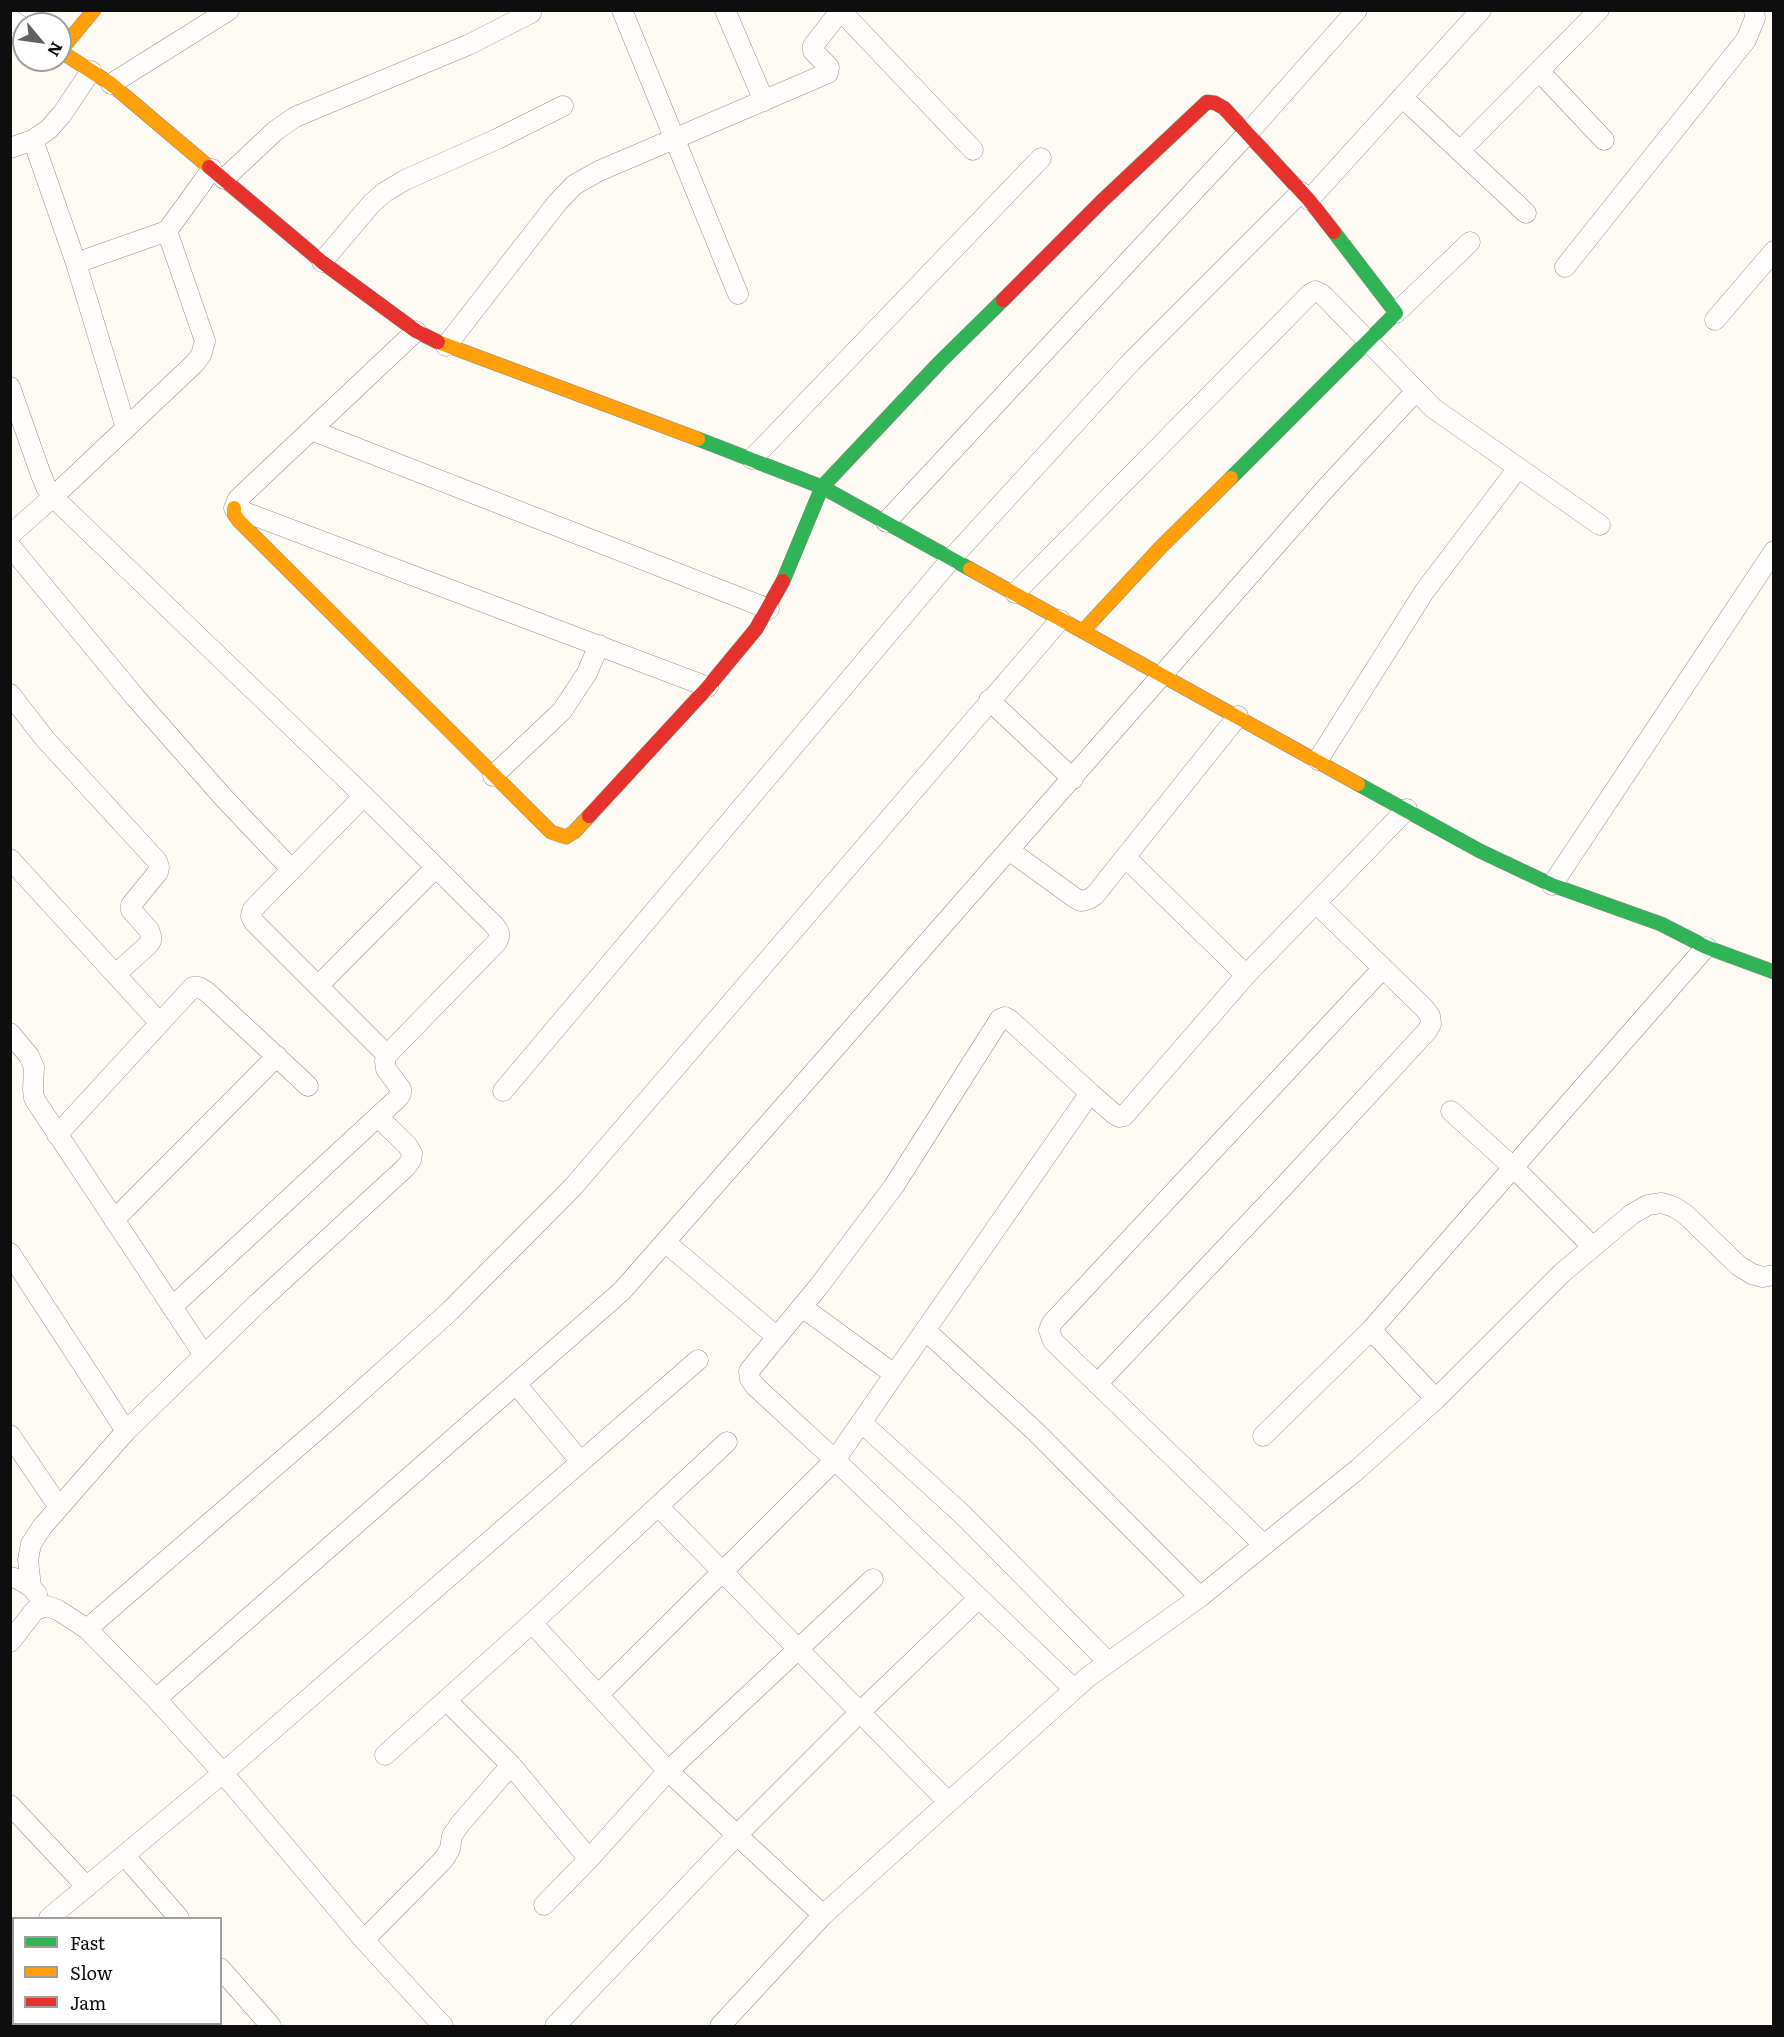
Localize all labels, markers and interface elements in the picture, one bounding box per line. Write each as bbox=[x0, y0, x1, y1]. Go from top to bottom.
north arrow bbox=[12, 12, 72, 72]
text: N bbox=[42, 38, 70, 61]
legend bbox=[12, 1917, 222, 2025]
text: Fast bbox=[70, 1929, 105, 1956]
text: Slow bbox=[70, 1959, 112, 1986]
text: Jam bbox=[70, 1989, 106, 2016]

